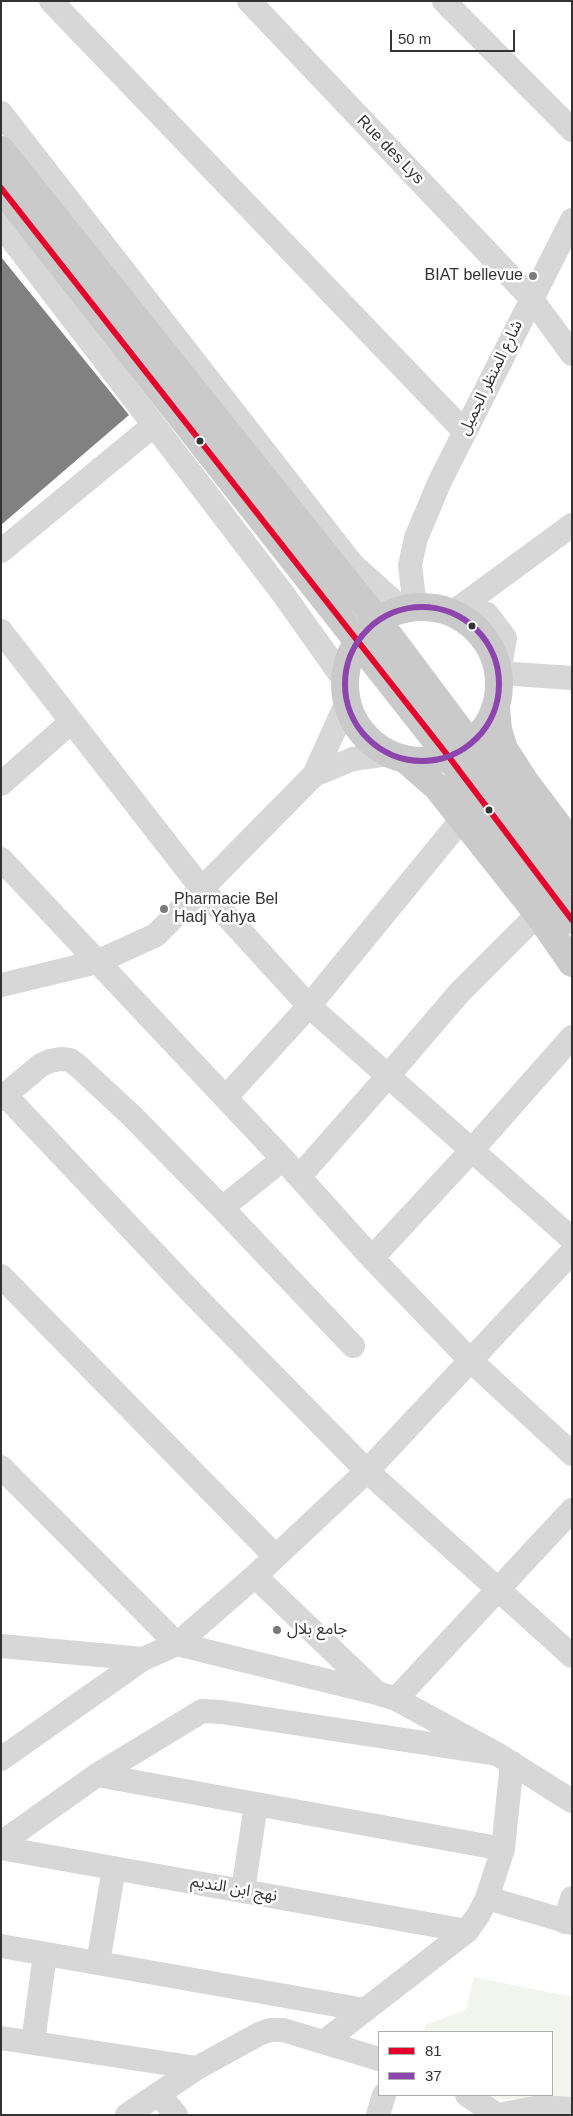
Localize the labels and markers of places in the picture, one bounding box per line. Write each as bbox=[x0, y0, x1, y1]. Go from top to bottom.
place label: BIAT bellevue bbox=[425, 266, 523, 286]
marker: BIAT bellevue bbox=[527, 270, 539, 282]
unlabelled marker bbox=[195, 436, 205, 446]
unlabelled marker bbox=[467, 621, 477, 631]
unlabelled marker bbox=[484, 805, 494, 815]
place label: Pharmacie Bel Hadj Yahya bbox=[174, 890, 278, 928]
marker: Pharmacie Bel Hadj Yahya bbox=[158, 903, 170, 915]
place label: جامع بلال bbox=[287, 1620, 347, 1640]
marker: جامع بلال bbox=[271, 1624, 283, 1636]

